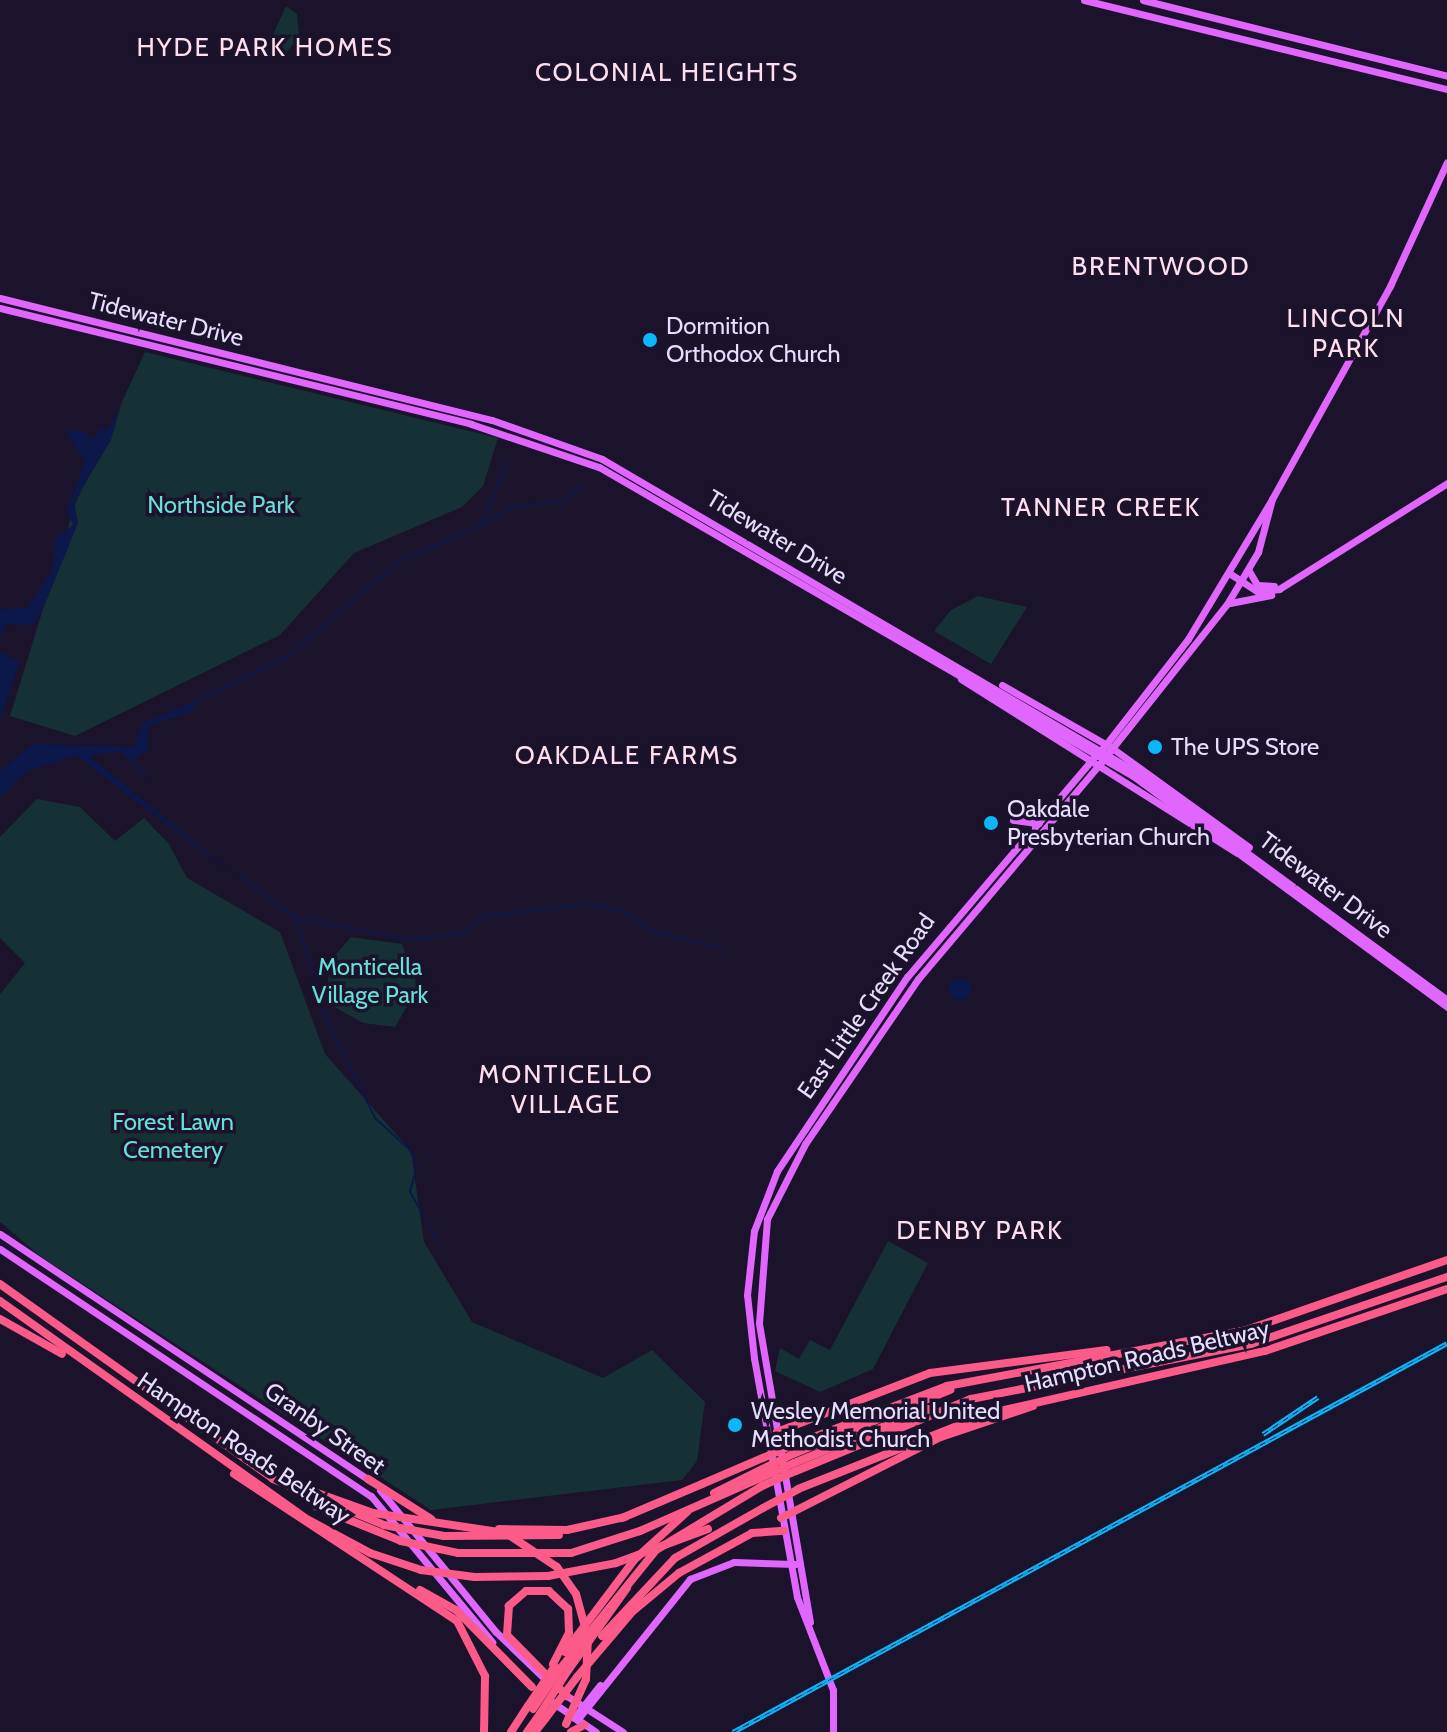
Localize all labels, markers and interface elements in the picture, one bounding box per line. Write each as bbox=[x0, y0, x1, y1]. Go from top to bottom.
district label: HYDE PARK HOMES bbox=[136, 32, 394, 64]
district label: COLONIAL HEIGHTS bbox=[535, 57, 799, 89]
district label: BRENTWOOD bbox=[1071, 251, 1251, 283]
street label: Tidewater Drive bbox=[85, 286, 247, 352]
district label: LINCOLN PARK bbox=[1287, 303, 1405, 364]
place label: Dormition Orthodox Church bbox=[666, 312, 841, 368]
marker: Dormition Orthodox Church bbox=[641, 331, 659, 349]
street label: Tidewater Drive bbox=[701, 484, 853, 590]
park label: Northside Park bbox=[147, 491, 295, 519]
district label: TANNER CREEK bbox=[1001, 492, 1201, 524]
place label: The UPS Store bbox=[1171, 733, 1319, 761]
marker: The UPS Store bbox=[1146, 738, 1164, 756]
district label: OAKDALE FARMS bbox=[515, 740, 739, 772]
place label: Oakdale Presbyterian Church bbox=[1007, 795, 1210, 851]
marker: Oakdale Presbyterian Church bbox=[982, 814, 1000, 832]
street label: Tidewater Drive bbox=[1254, 826, 1398, 944]
street label: East Little Creek Road bbox=[791, 908, 941, 1104]
park label: Monticella Village Park bbox=[312, 953, 428, 1009]
district label: MONTICELLO VILLAGE bbox=[478, 1059, 654, 1120]
park label: Forest Lawn Cemetery bbox=[112, 1108, 234, 1164]
district label: DENBY PARK bbox=[896, 1215, 1064, 1247]
street label: Hampton Roads Beltway bbox=[1022, 1314, 1272, 1398]
street label: Hampton Roads Beltway bbox=[132, 1366, 356, 1530]
street label: Granby Street bbox=[259, 1376, 391, 1480]
place label: Wesley Memorial United Methodist Church bbox=[751, 1397, 1000, 1453]
marker: Wesley Memorial United Methodist Church bbox=[726, 1416, 744, 1434]

